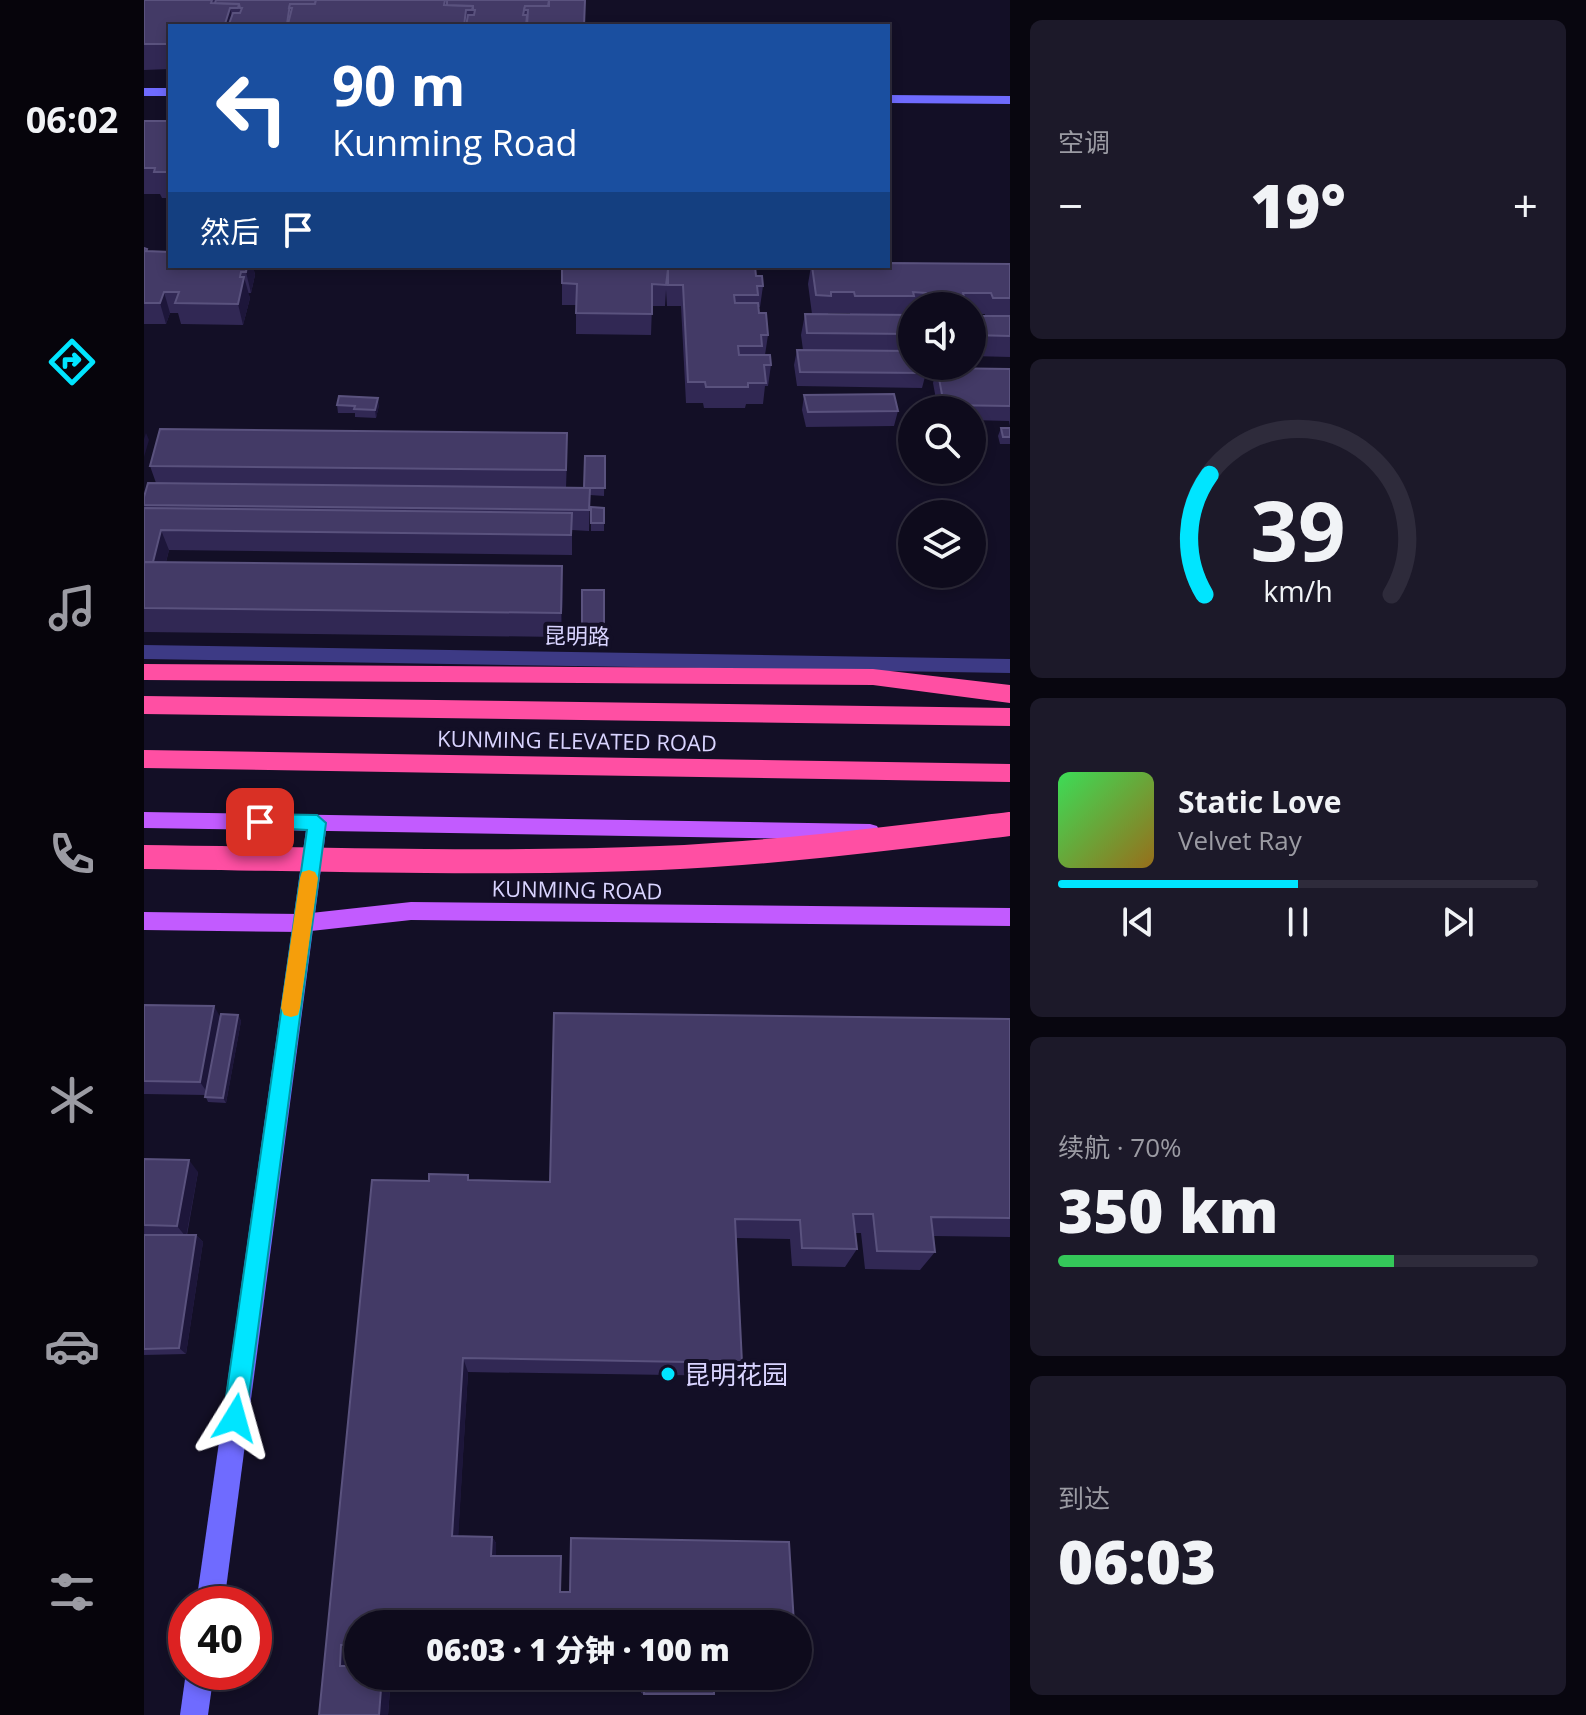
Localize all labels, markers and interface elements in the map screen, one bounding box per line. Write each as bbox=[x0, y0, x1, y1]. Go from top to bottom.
text: 90 m bbox=[332, 46, 466, 122]
icon: left bbox=[200, 56, 304, 160]
text: 06:02 bbox=[26, 95, 118, 144]
text: Kunming Road bbox=[332, 118, 578, 167]
text: 空调 bbox=[1058, 124, 1110, 160]
text: 19° bbox=[1250, 164, 1346, 246]
text: − bbox=[1058, 175, 1083, 235]
text: + bbox=[1513, 175, 1538, 235]
icon: arrive bbox=[276, 208, 320, 252]
text: 然后 bbox=[200, 211, 260, 252]
map controls bbox=[898, 292, 986, 588]
button: sound bbox=[898, 292, 986, 380]
icon: directions bbox=[44, 334, 100, 390]
button: search bbox=[898, 396, 986, 484]
text: 39 bbox=[1250, 471, 1346, 584]
button: layers bbox=[898, 500, 986, 588]
text: km/h bbox=[1263, 571, 1333, 610]
icon: music bbox=[44, 580, 100, 636]
street label: 昆明路 bbox=[544, 619, 610, 651]
street label: KUNMING ELEVATED ROAD bbox=[437, 723, 717, 757]
text: Static Love bbox=[1178, 781, 1341, 822]
pin bbox=[226, 788, 294, 856]
icon: arrive bbox=[238, 800, 282, 844]
text: Velvet Ray bbox=[1178, 822, 1302, 858]
icon: phone bbox=[44, 826, 100, 882]
street label: KUNMING ROAD bbox=[491, 873, 663, 905]
icon: previous bbox=[1116, 900, 1160, 944]
icon: pause bbox=[1276, 900, 1320, 944]
icon: next bbox=[1436, 900, 1480, 944]
icon: climate bbox=[44, 1072, 100, 1128]
text: 续航 · 70% bbox=[1058, 1129, 1182, 1165]
text: 350 km bbox=[1058, 1169, 1279, 1251]
icon: car bbox=[44, 1318, 100, 1374]
place label: 昆明花园 bbox=[684, 1356, 788, 1392]
marker: 昆明花园 bbox=[659, 1365, 677, 1383]
position arrow bbox=[193, 1376, 277, 1460]
text: 到达 bbox=[1058, 1480, 1110, 1516]
text: 06:03 bbox=[1058, 1520, 1216, 1602]
icon: filters bbox=[44, 1564, 100, 1620]
speed limit sign: 40 bbox=[168, 1586, 272, 1690]
text: 06:03 · 1 分钟 · 100 m bbox=[426, 1629, 730, 1670]

